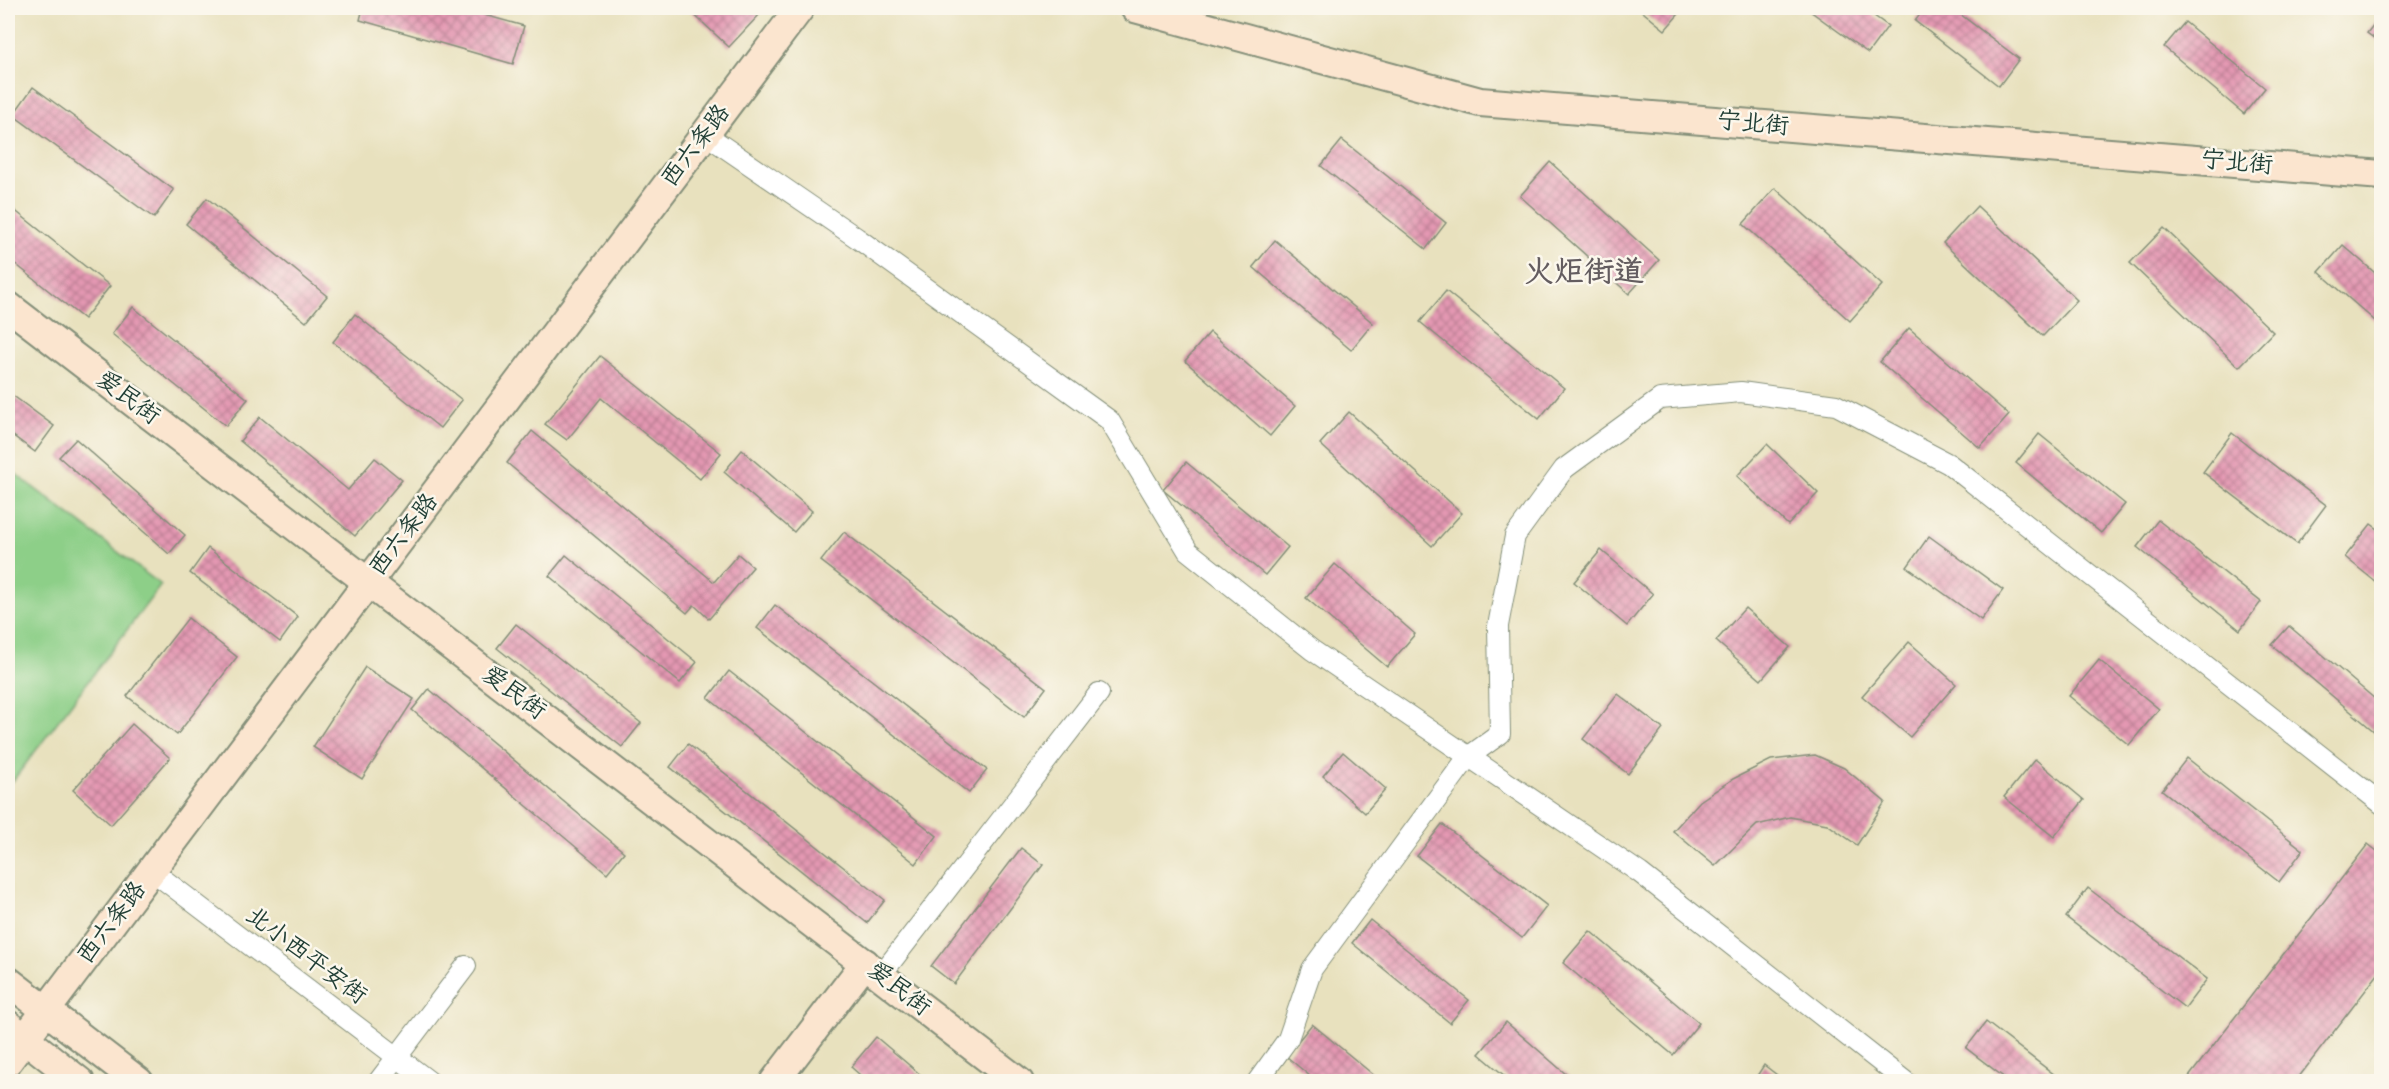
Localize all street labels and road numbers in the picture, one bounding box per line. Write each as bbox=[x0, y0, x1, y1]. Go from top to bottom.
street label: 西六条路 bbox=[655, 98, 737, 194]
street label: 宁北街 bbox=[1716, 105, 1790, 143]
street label: 宁北街 bbox=[2200, 144, 2274, 182]
street label: 爱民街 bbox=[90, 364, 166, 432]
street label: 西六条路 bbox=[363, 487, 445, 583]
street label: 爱民街 bbox=[476, 659, 552, 727]
street label: 西六条路 bbox=[71, 875, 153, 971]
street label: 北小西平安街 bbox=[239, 900, 373, 1012]
street label: 爱民街 bbox=[861, 955, 937, 1023]

